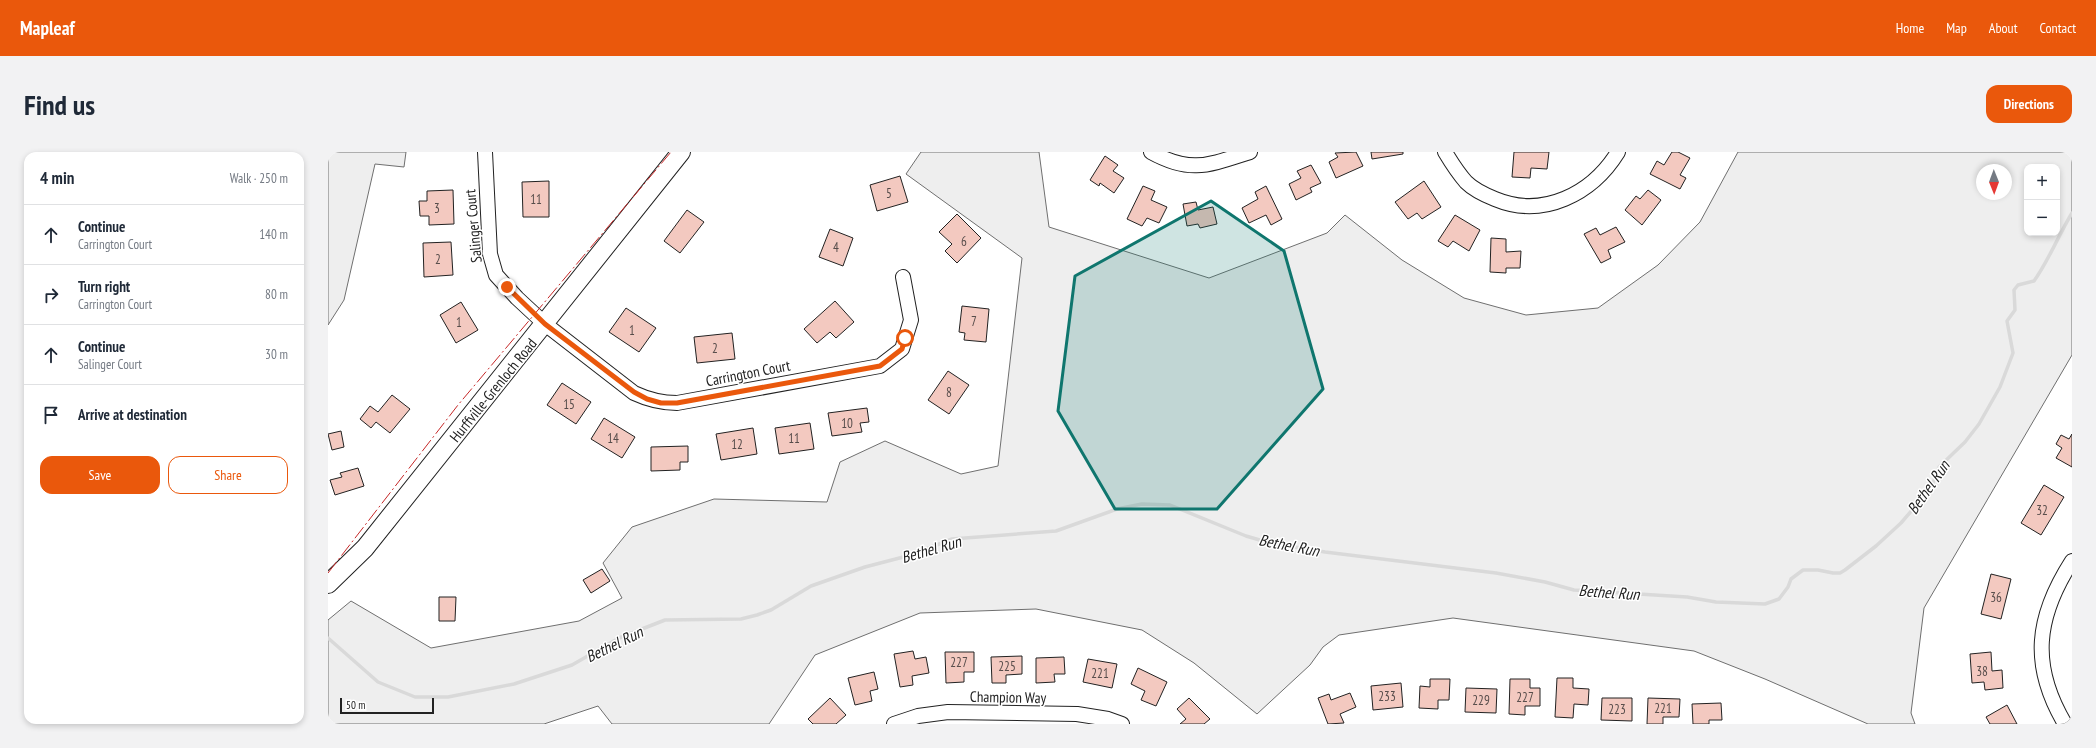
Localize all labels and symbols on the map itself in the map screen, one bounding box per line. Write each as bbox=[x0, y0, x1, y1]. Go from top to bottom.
north arrow bbox=[1976, 164, 2012, 200]
house number: 5 bbox=[886, 185, 892, 202]
street label: Salinger Court bbox=[460, 188, 486, 264]
house number: 11 bbox=[530, 191, 542, 208]
house number: 3 bbox=[434, 200, 440, 217]
house number: 6 bbox=[961, 233, 967, 250]
house number: 4 bbox=[833, 239, 839, 256]
house number: 2 bbox=[435, 251, 441, 268]
route end bbox=[498, 278, 516, 296]
house number: 7 bbox=[971, 313, 977, 330]
house number: 1 bbox=[456, 314, 462, 331]
house number: 1 bbox=[629, 322, 635, 339]
route start bbox=[896, 329, 914, 347]
street label: Hurffville-Grenloch Road bbox=[445, 334, 541, 446]
house number: 2 bbox=[712, 340, 718, 357]
street label: Carrington Court bbox=[704, 356, 792, 390]
house number: 8 bbox=[946, 384, 952, 401]
house number: 15 bbox=[563, 396, 575, 413]
house number: 10 bbox=[841, 415, 853, 432]
house number: 14 bbox=[607, 430, 619, 447]
house number: 11 bbox=[788, 430, 800, 447]
house number: 12 bbox=[731, 436, 743, 453]
water label: Bethel Run bbox=[1902, 456, 1954, 518]
house number: 32 bbox=[2036, 502, 2048, 519]
water label: Bethel Run bbox=[1257, 529, 1322, 561]
water label: Bethel Run bbox=[899, 531, 964, 567]
water label: Bethel Run bbox=[1578, 580, 1641, 604]
house number: 36 bbox=[1990, 589, 2002, 606]
water label: Bethel Run bbox=[582, 621, 647, 666]
house number: 227 bbox=[950, 654, 968, 671]
house number: 225 bbox=[998, 658, 1016, 675]
house number: 38 bbox=[1976, 663, 1988, 680]
house number: 221 bbox=[1091, 665, 1109, 682]
street label: Champion Way bbox=[970, 687, 1047, 707]
house number: 233 bbox=[1378, 688, 1396, 705]
house number: 227 bbox=[1516, 689, 1534, 706]
house number: 229 bbox=[1472, 692, 1490, 709]
scale bar bbox=[340, 696, 434, 715]
house number: 221 bbox=[1654, 700, 1672, 717]
house number: 223 bbox=[1608, 701, 1626, 718]

